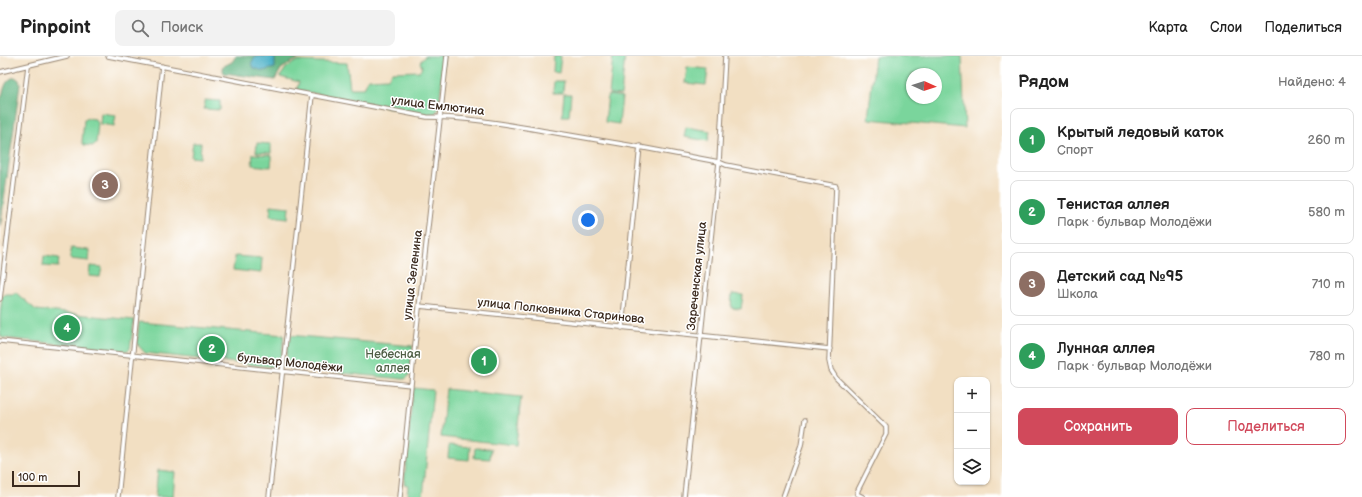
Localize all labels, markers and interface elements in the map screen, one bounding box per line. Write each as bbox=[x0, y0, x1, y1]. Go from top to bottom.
search box bbox=[115, 10, 395, 46]
text: Pinpoint bbox=[20, 16, 91, 39]
icon: search bbox=[129, 17, 151, 39]
text: Поиск bbox=[161, 18, 203, 37]
text: Карта bbox=[1148, 19, 1188, 36]
text: Слои bbox=[1210, 19, 1242, 36]
text: Поделиться bbox=[1264, 19, 1342, 36]
north arrow bbox=[906, 68, 942, 104]
text: Рядом bbox=[1018, 72, 1069, 92]
text: Найдено: 4 bbox=[1278, 74, 1346, 90]
street label: улица Емлютина bbox=[391, 93, 485, 119]
text: Крытый ледовый каток bbox=[1057, 123, 1224, 142]
text: 1 bbox=[1029, 132, 1035, 148]
text: 260 m bbox=[1307, 132, 1345, 148]
text: Спорт bbox=[1057, 142, 1093, 158]
pin: 3 bbox=[92, 170, 118, 200]
text: Тенистая аллея bbox=[1057, 195, 1170, 214]
text: 2 bbox=[1028, 204, 1036, 220]
text: 580 m bbox=[1308, 204, 1345, 220]
your location bbox=[578, 210, 598, 230]
text: Парк · бульвар Молодёжи bbox=[1057, 214, 1212, 230]
street label: Зареченская улица bbox=[684, 221, 710, 331]
street label: улица Зеленина bbox=[400, 229, 426, 321]
text: Детский сад №95 bbox=[1057, 267, 1183, 286]
text: 3 bbox=[1028, 276, 1036, 292]
text: 710 m bbox=[1312, 276, 1345, 292]
text: Школа bbox=[1057, 286, 1098, 302]
street label: улица Полковника Старинова bbox=[477, 295, 645, 327]
pin: 4 bbox=[54, 313, 80, 343]
pin: 2 bbox=[199, 334, 225, 364]
text: Лунная аллея bbox=[1057, 339, 1155, 358]
pin: 1 bbox=[471, 346, 497, 376]
park label: Небесная аллея bbox=[365, 347, 421, 376]
text: 4 bbox=[1028, 348, 1036, 364]
text: 780 m bbox=[1309, 348, 1345, 364]
street label: бульвар Молодёжи bbox=[236, 350, 344, 376]
text: Парк · бульвар Молодёжи bbox=[1057, 358, 1212, 374]
map controls bbox=[954, 377, 990, 485]
button: + bbox=[954, 377, 990, 413]
button: Сохранить bbox=[1018, 408, 1178, 445]
button: Поделиться bbox=[1186, 408, 1346, 445]
button: − bbox=[954, 413, 990, 449]
button: layers bbox=[954, 449, 990, 485]
scale bar bbox=[12, 469, 80, 488]
text: 100 m bbox=[18, 471, 47, 484]

